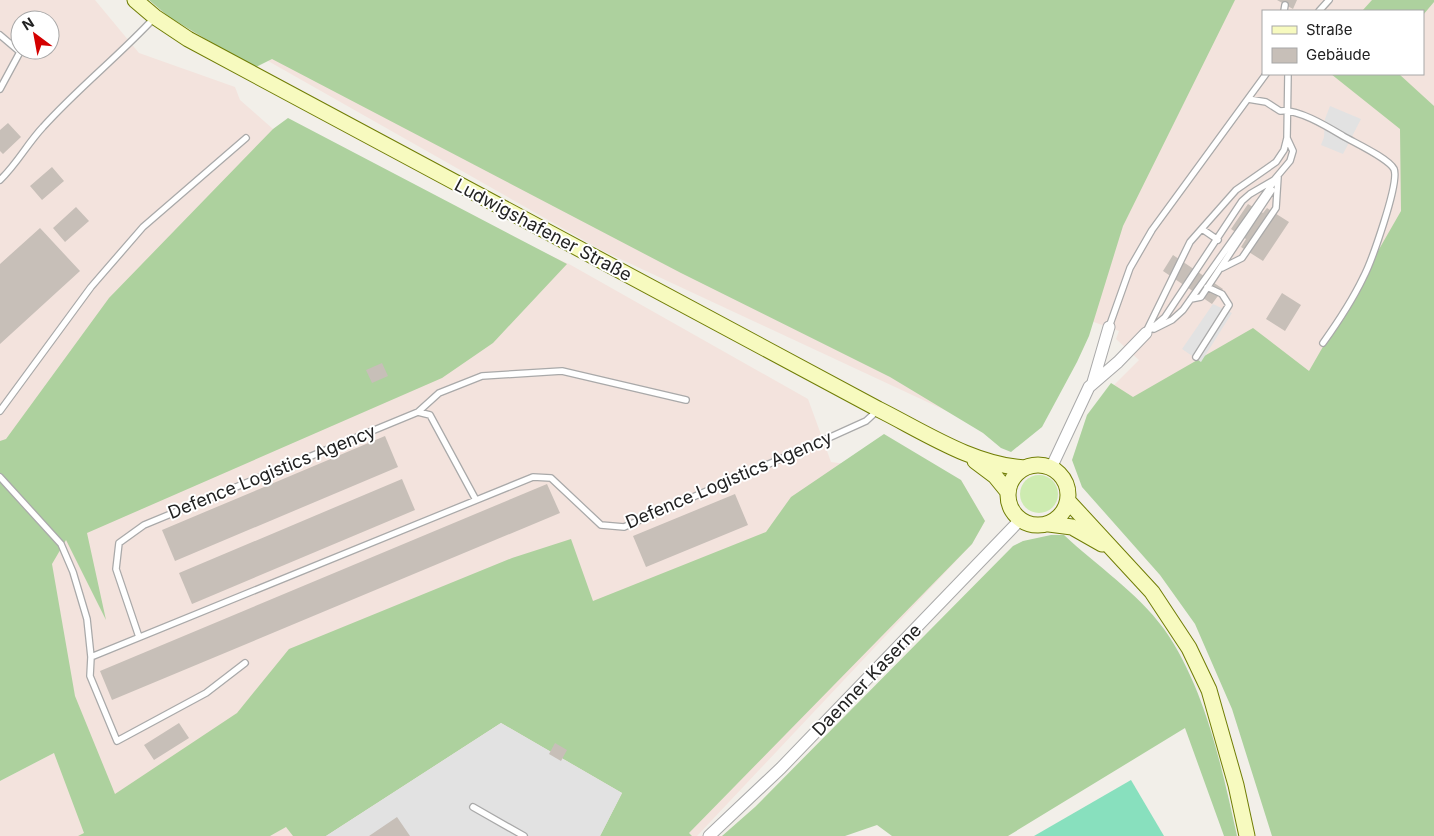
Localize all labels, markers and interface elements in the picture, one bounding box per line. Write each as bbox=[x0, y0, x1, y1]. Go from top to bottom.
north arrow bbox=[10, 10, 60, 60]
legend bbox=[1262, 10, 1424, 75]
text: N bbox=[19, 14, 37, 34]
text: Straße bbox=[1306, 20, 1353, 39]
text: Gebäude bbox=[1306, 45, 1371, 64]
street label: Ludwigshafener Straße bbox=[451, 174, 635, 285]
street label: Defence Logistics Agency bbox=[165, 420, 379, 523]
street label: Defence Logistics Agency bbox=[622, 426, 835, 533]
street label: Daenner Kaserne bbox=[808, 619, 925, 740]

